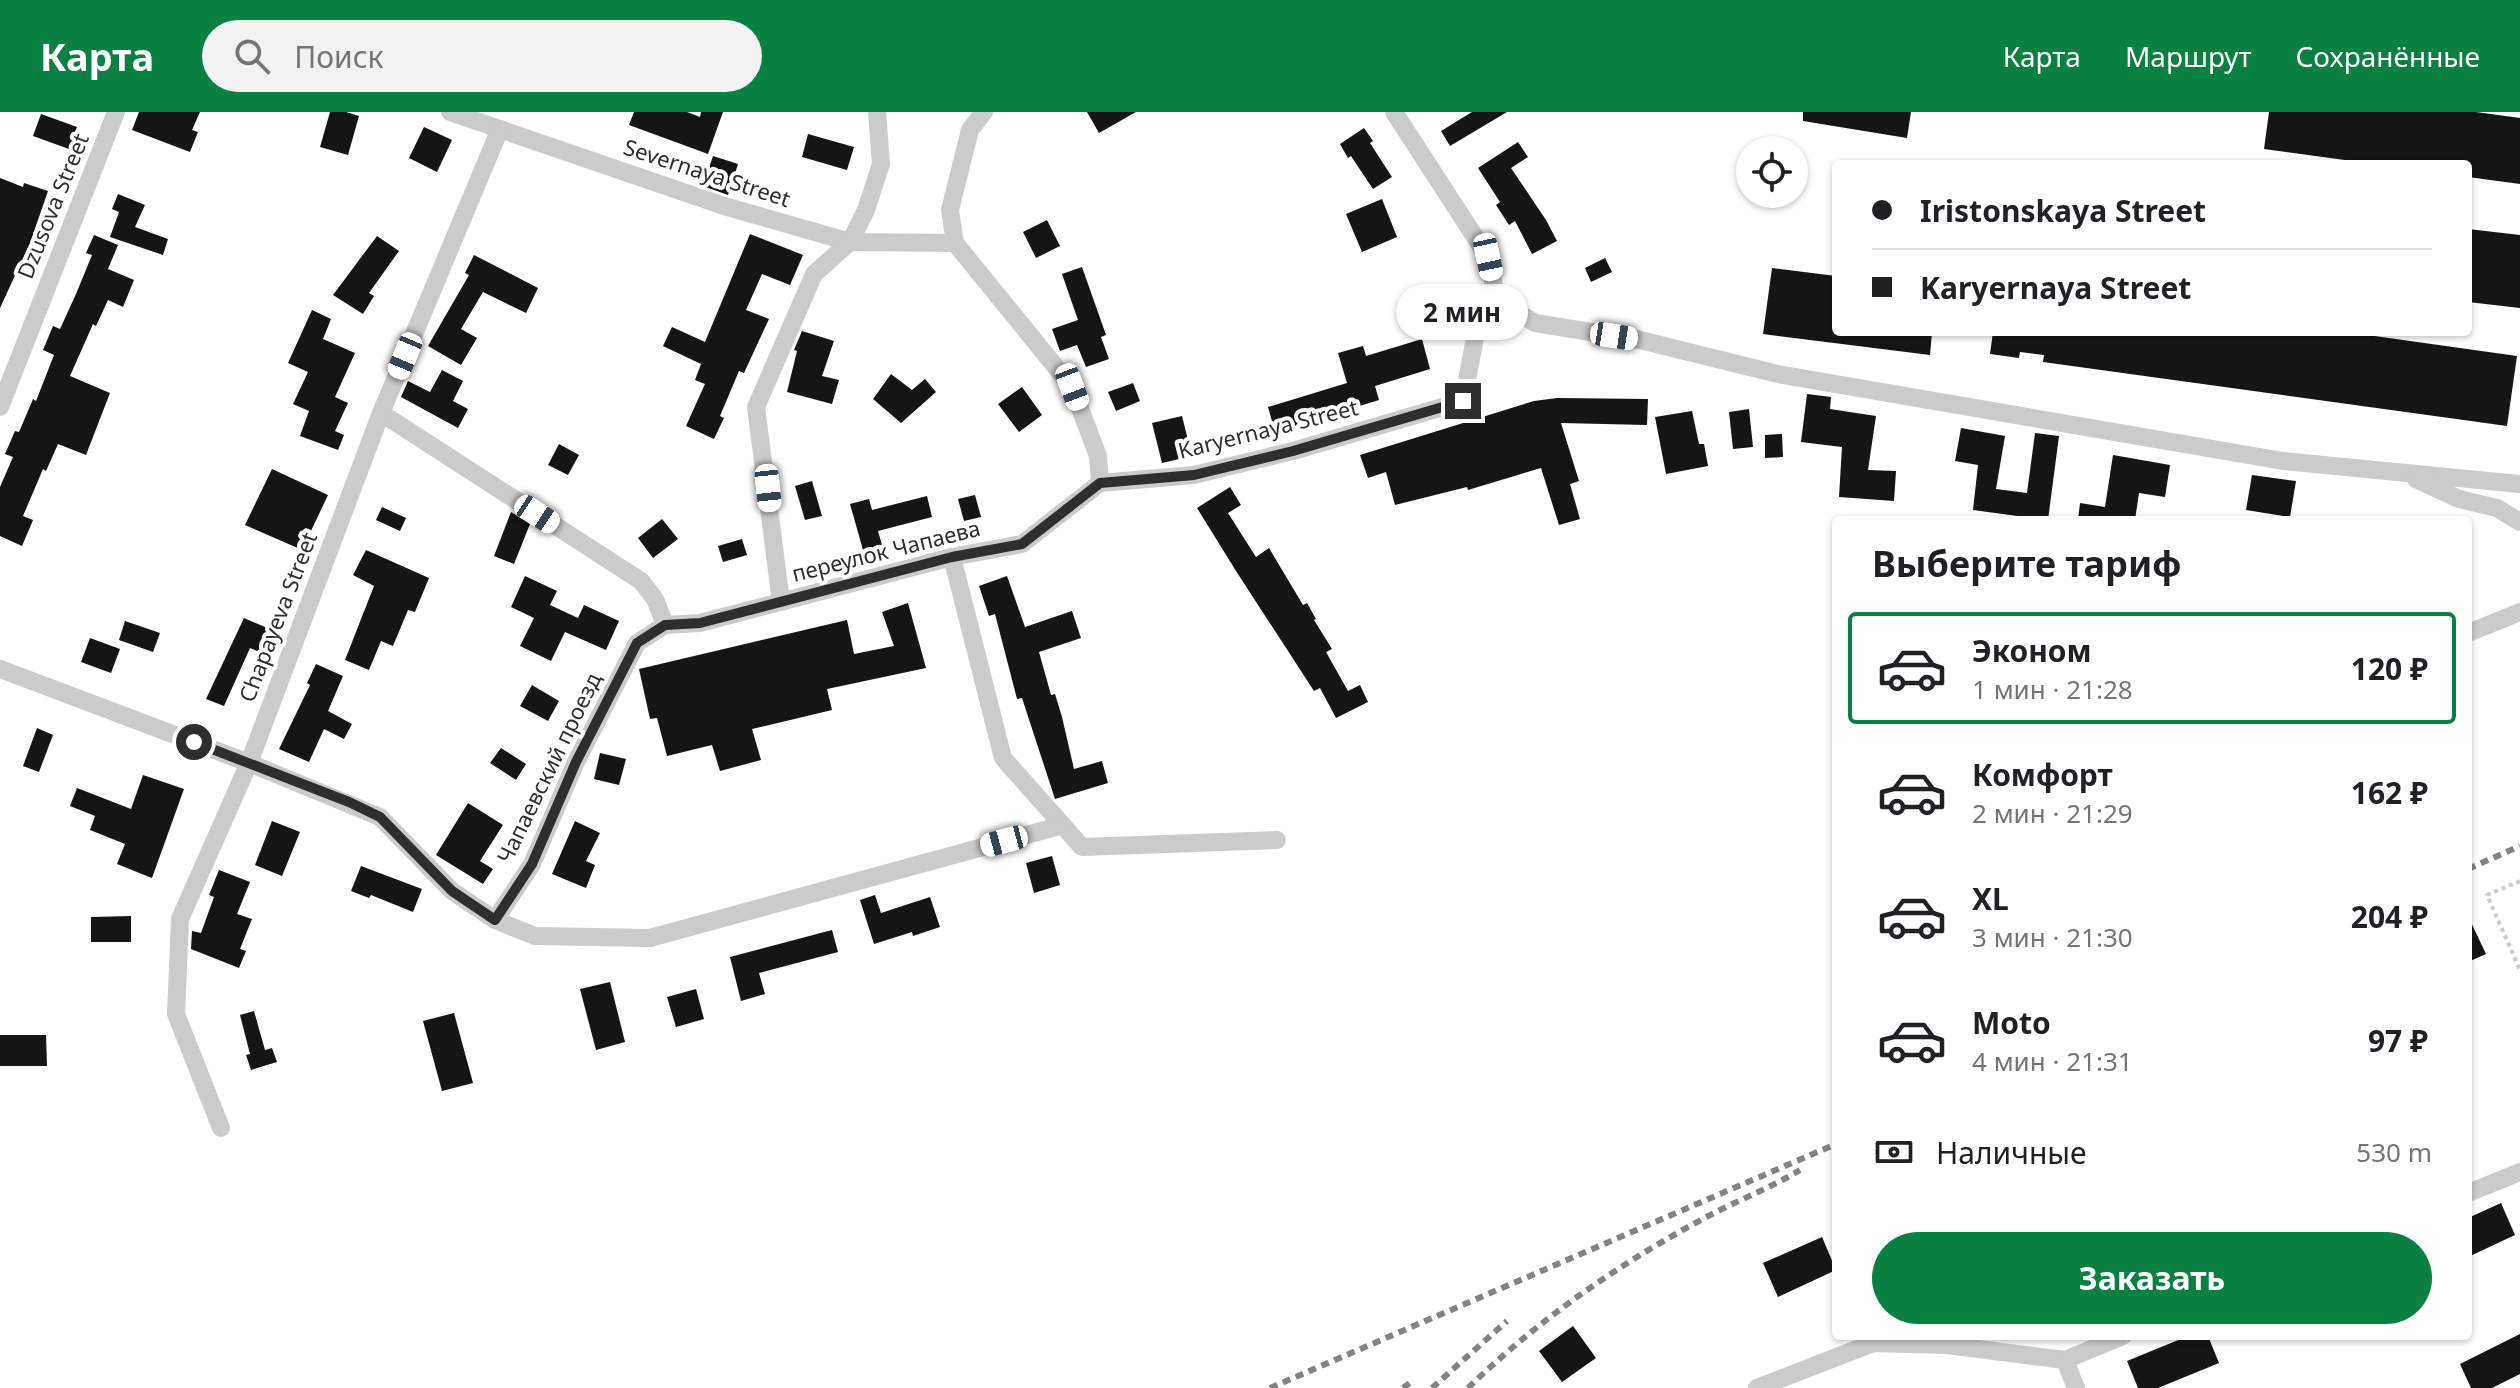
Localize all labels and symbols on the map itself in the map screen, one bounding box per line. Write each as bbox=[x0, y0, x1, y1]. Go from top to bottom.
street label: Dzusova Street bbox=[9, 129, 95, 283]
street label: Severnaya Street bbox=[620, 131, 794, 213]
car bbox=[1471, 231, 1505, 283]
callout: 2 мин bbox=[1397, 285, 1529, 341]
car bbox=[1588, 320, 1640, 352]
car bbox=[385, 329, 425, 383]
car bbox=[1052, 360, 1092, 414]
route end bbox=[1445, 383, 1481, 419]
street label: Karyernaya Street bbox=[1175, 391, 1361, 465]
car bbox=[754, 463, 782, 513]
car bbox=[510, 491, 564, 537]
street label: переулок Чапаева bbox=[788, 512, 983, 588]
street label: Chapayeva Street bbox=[231, 527, 323, 706]
street label: Чапаевский проезд bbox=[489, 667, 608, 868]
route start bbox=[176, 724, 212, 760]
car bbox=[978, 823, 1030, 859]

